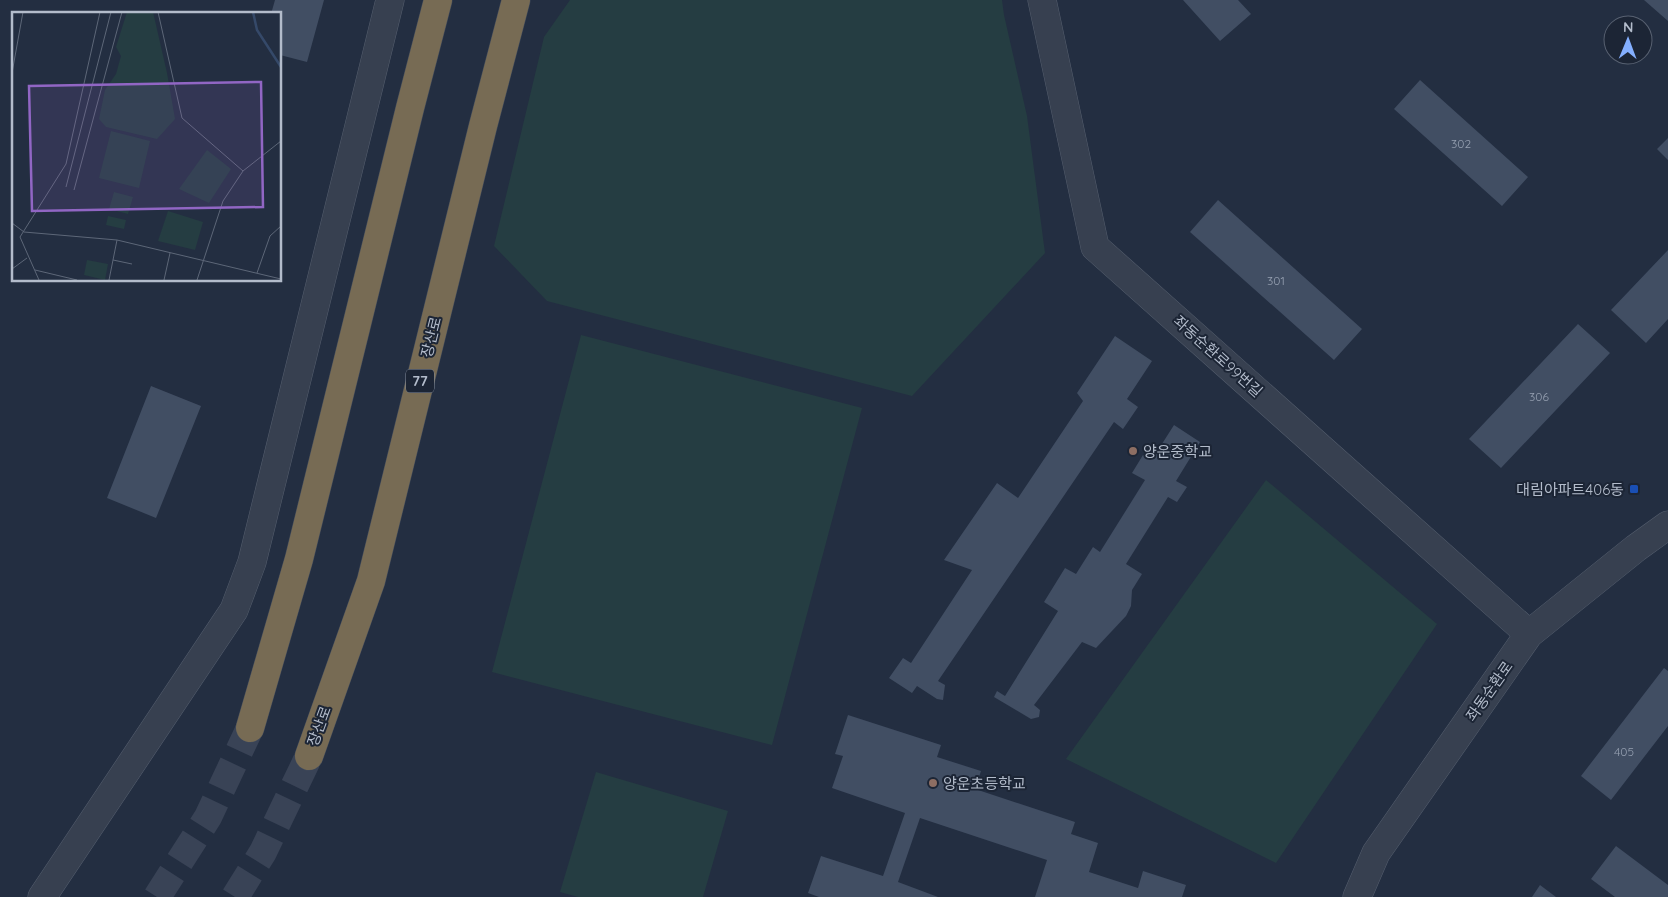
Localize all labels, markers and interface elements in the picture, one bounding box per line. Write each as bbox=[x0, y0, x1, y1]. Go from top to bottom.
inset map bbox=[12, 12, 281, 281]
north arrow bbox=[1603, 15, 1653, 65]
text: N bbox=[1623, 18, 1634, 36]
house number: 302 bbox=[1451, 136, 1471, 151]
house number: 301 bbox=[1267, 273, 1285, 288]
street label: 좌동순환로99번길 bbox=[1170, 311, 1266, 401]
street label: 장산로 bbox=[417, 315, 445, 359]
road number: 77 bbox=[406, 370, 434, 392]
house number: 306 bbox=[1529, 389, 1549, 404]
place label: 양운중학교 bbox=[1143, 442, 1212, 461]
marker: 양운중학교 bbox=[1127, 445, 1139, 457]
place label: 대림아파트406동 bbox=[1516, 480, 1624, 499]
marker: 대림아파트406동 bbox=[1628, 483, 1640, 495]
street label: 좌동순환로 bbox=[1461, 657, 1517, 725]
street label: 장산로 bbox=[303, 703, 335, 749]
house number: 405 bbox=[1614, 744, 1634, 759]
place label: 양운초등학교 bbox=[943, 774, 1026, 793]
marker: 양운초등학교 bbox=[927, 777, 939, 789]

